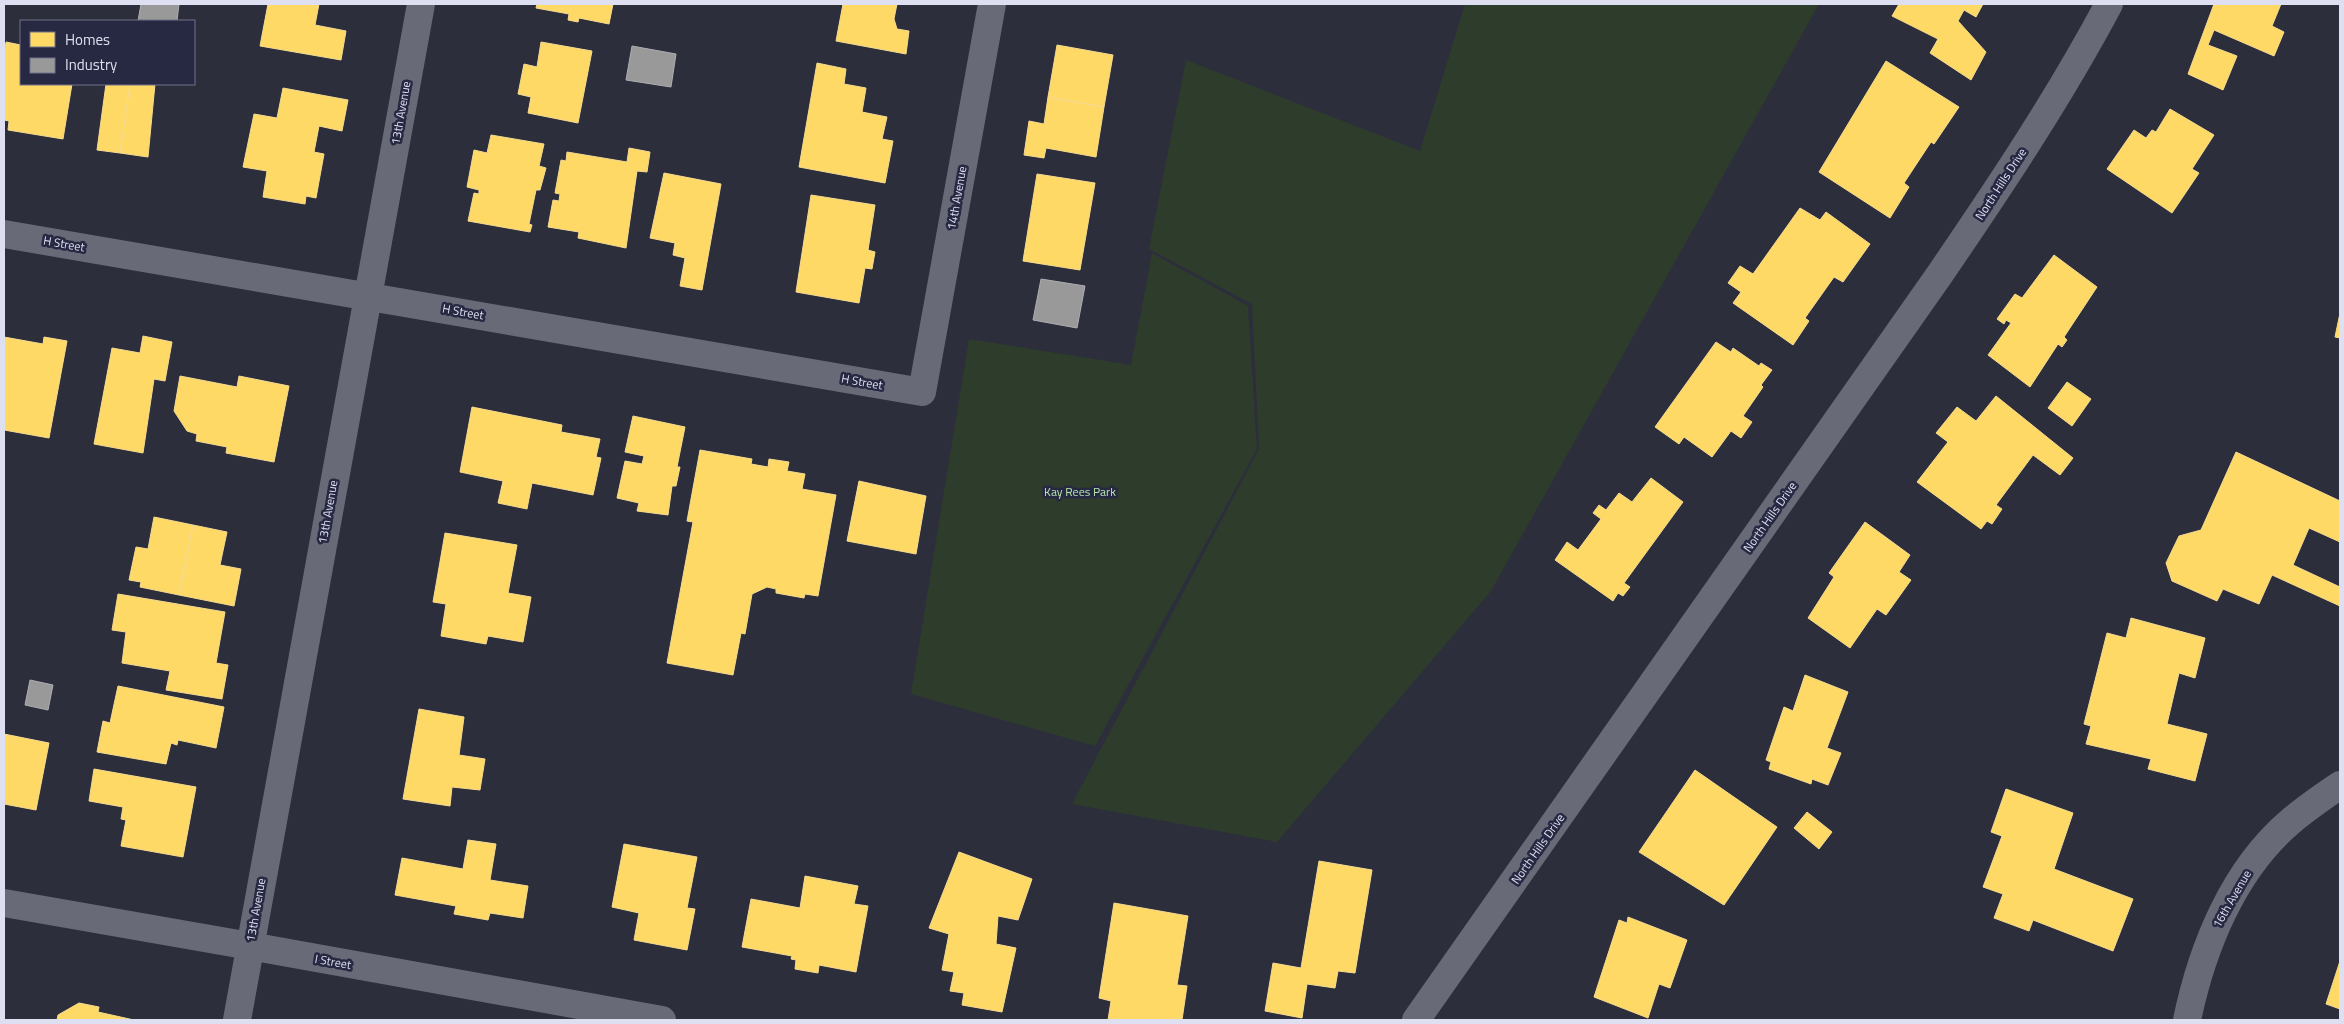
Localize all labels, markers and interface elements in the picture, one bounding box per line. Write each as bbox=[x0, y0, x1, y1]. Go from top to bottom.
legend bbox=[20, 20, 195, 85]
text: Homes bbox=[65, 28, 110, 51]
text: Industry bbox=[65, 53, 117, 76]
street label: 13th Avenue bbox=[386, 80, 415, 146]
street label: North Hills Drive bbox=[1970, 144, 2031, 224]
street label: 14th Avenue bbox=[942, 165, 971, 231]
street label: H Street bbox=[42, 231, 87, 257]
street label: H Street bbox=[441, 299, 486, 325]
street label: H Street bbox=[840, 369, 885, 395]
street label: North Hills Drive bbox=[1738, 477, 1801, 556]
street label: 13th Avenue bbox=[313, 479, 342, 545]
park label: Kay Rees Park bbox=[1044, 482, 1116, 501]
street label: North Hills Drive bbox=[1506, 809, 1569, 888]
street label: 16th Avenue bbox=[2207, 866, 2256, 931]
street label: 13th Avenue bbox=[241, 877, 270, 943]
street label: I Street bbox=[313, 949, 353, 974]

